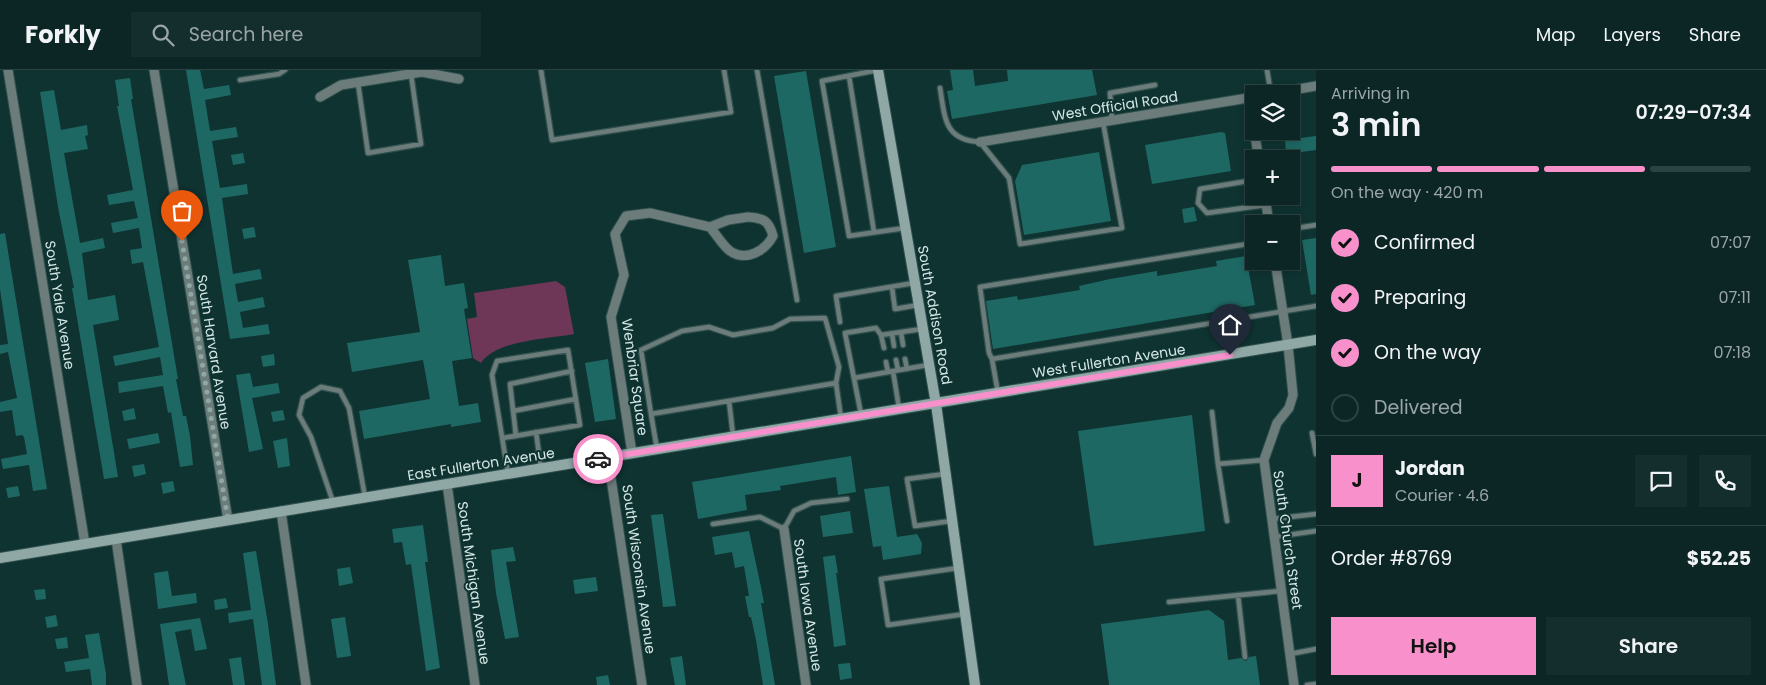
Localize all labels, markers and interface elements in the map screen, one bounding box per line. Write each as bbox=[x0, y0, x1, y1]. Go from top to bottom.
search box bbox=[131, 12, 481, 57]
text: Forkly bbox=[25, 18, 101, 51]
icon: search bbox=[149, 21, 177, 49]
text: Search here bbox=[189, 21, 303, 48]
text: Map bbox=[1536, 22, 1576, 47]
text: Layers bbox=[1604, 22, 1661, 47]
text: Share bbox=[1689, 22, 1741, 47]
text: Arriving in bbox=[1331, 82, 1410, 105]
map controls bbox=[1245, 85, 1300, 270]
button: layers bbox=[1245, 85, 1300, 140]
street label: West Official Road bbox=[1051, 86, 1179, 126]
text: 07:29–07:34 bbox=[1636, 99, 1751, 126]
text: 3 min bbox=[1331, 102, 1421, 147]
button: + bbox=[1245, 150, 1300, 205]
text: On the way · 420 m bbox=[1331, 181, 1483, 204]
pin bbox=[161, 190, 203, 241]
icon: bag bbox=[168, 197, 196, 225]
button: − bbox=[1245, 215, 1300, 270]
icon: check bbox=[1331, 229, 1359, 257]
text: Confirmed bbox=[1374, 229, 1475, 256]
text: 07:07 bbox=[1710, 231, 1751, 254]
street label: South Yale Avenue bbox=[40, 239, 80, 371]
street label: South Addison Road bbox=[913, 244, 957, 386]
street label: South Harvard Avenue bbox=[192, 273, 236, 431]
icon: check bbox=[1331, 284, 1359, 312]
text: Preparing bbox=[1374, 284, 1466, 311]
text: 07:11 bbox=[1719, 286, 1751, 309]
pin bbox=[1209, 304, 1251, 355]
icon: home bbox=[1216, 311, 1244, 339]
street label: Wenbriar Square bbox=[617, 317, 653, 437]
street label: West Fullerton Avenue bbox=[1031, 339, 1187, 383]
icon: check bbox=[1331, 339, 1359, 367]
text: On the way bbox=[1374, 339, 1481, 366]
text: 07:18 bbox=[1714, 341, 1751, 364]
text: Delivered bbox=[1374, 394, 1463, 421]
courier bbox=[573, 434, 623, 484]
street label: East Fullerton Avenue bbox=[406, 442, 556, 486]
icon: car bbox=[584, 445, 612, 473]
text: Jordan bbox=[1395, 455, 1465, 482]
button: chat bbox=[1635, 455, 1687, 507]
button: phone bbox=[1699, 455, 1751, 507]
text: J bbox=[1352, 467, 1362, 494]
street label: South Church Street bbox=[1268, 469, 1308, 611]
street label: South Wisconsin Avenue bbox=[617, 483, 661, 655]
text: Courier · 4.6 bbox=[1395, 484, 1489, 507]
street label: South Michigan Avenue bbox=[453, 500, 495, 666]
street label: South Iowa Avenue bbox=[789, 537, 827, 673]
text: Order #8769 bbox=[1331, 545, 1452, 572]
text: $52.25 bbox=[1687, 545, 1751, 572]
button: Help bbox=[1331, 617, 1536, 675]
button: Share bbox=[1546, 617, 1751, 675]

